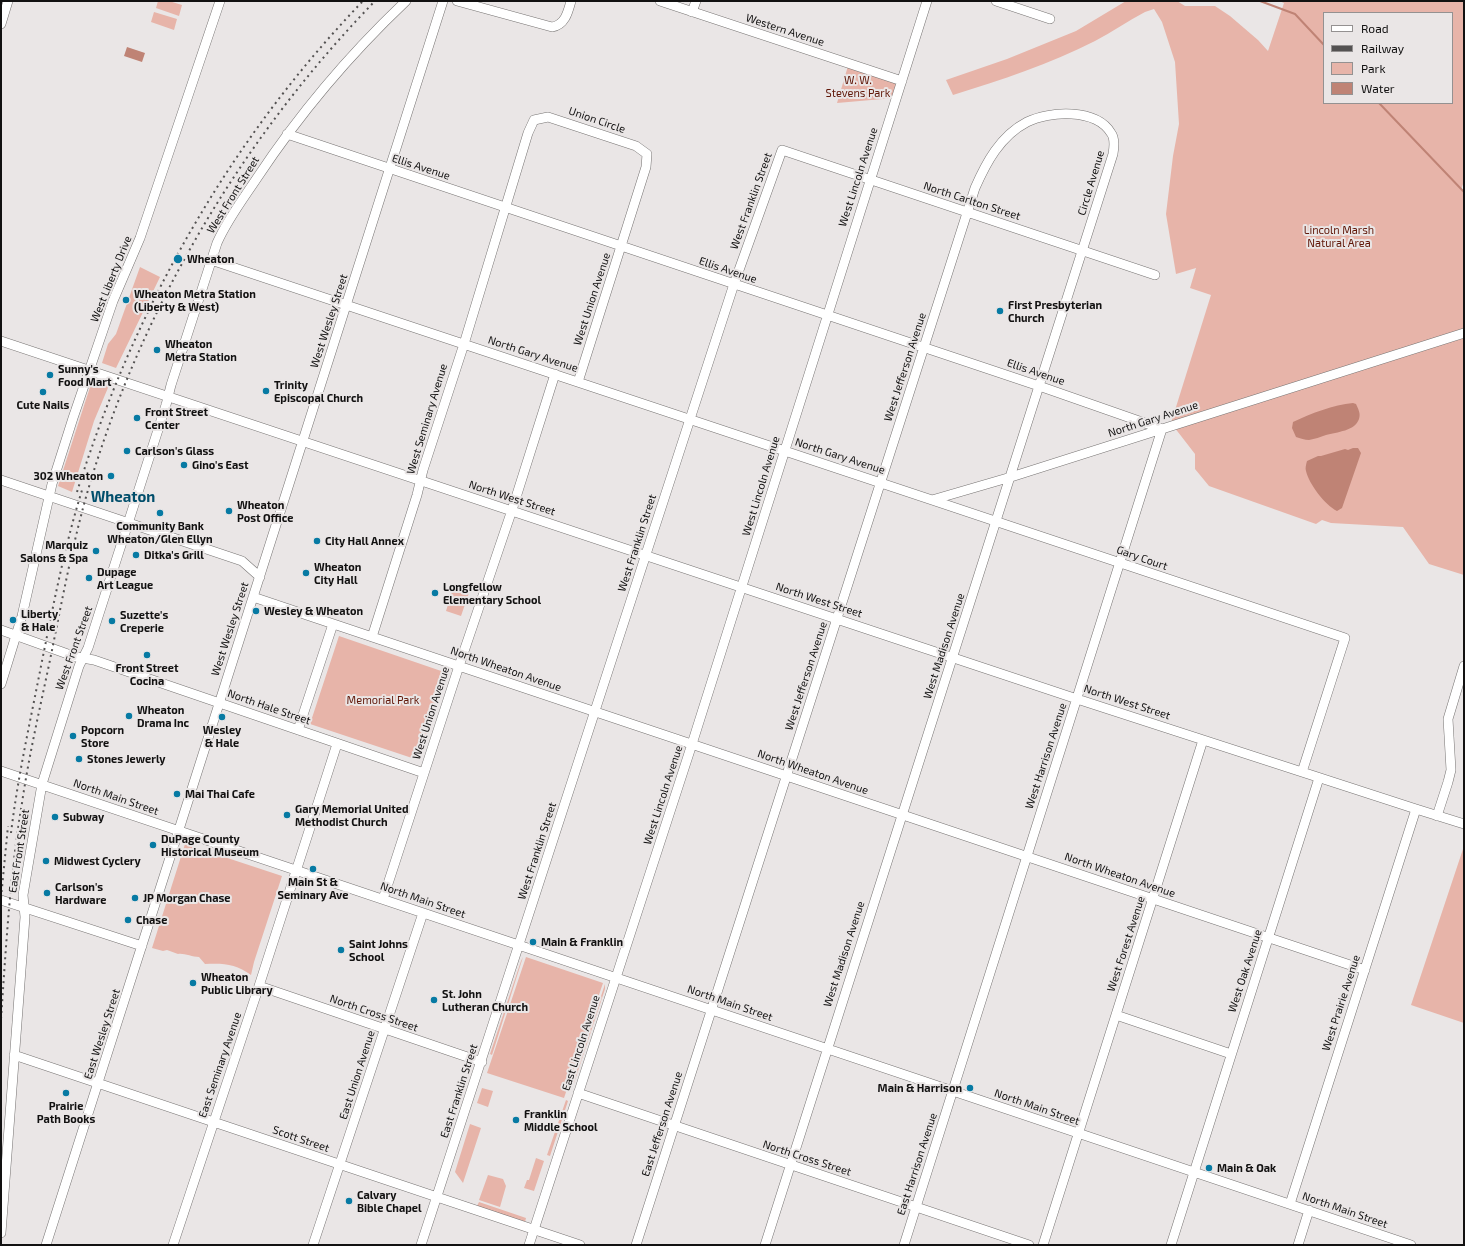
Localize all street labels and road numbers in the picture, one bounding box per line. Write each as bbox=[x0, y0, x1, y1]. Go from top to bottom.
street label: Western Avenue bbox=[744, 11, 826, 49]
street label: Union Circle bbox=[567, 104, 627, 136]
street label: West Lincoln Avenue bbox=[836, 126, 880, 228]
street label: Circle Avenue bbox=[1075, 149, 1107, 217]
street label: Ellis Avenue bbox=[390, 151, 452, 183]
street label: West Franklin Street bbox=[727, 151, 775, 251]
street label: West Front Street bbox=[204, 154, 262, 236]
street label: North Carlton Street bbox=[922, 179, 1022, 223]
street label: West Liberty Drive bbox=[88, 234, 134, 324]
street label: West Union Avenue bbox=[571, 251, 613, 347]
street label: Ellis Avenue bbox=[697, 254, 759, 286]
street label: West Wesley Street bbox=[308, 272, 350, 370]
street label: West Jefferson Avenue bbox=[881, 311, 929, 423]
street label: North Gary Avenue bbox=[486, 333, 580, 375]
street label: Ellis Avenue bbox=[1005, 356, 1067, 388]
street label: West Seminary Avenue bbox=[404, 362, 450, 476]
street label: North Gary Avenue bbox=[1106, 398, 1200, 440]
street label: West Lincoln Avenue bbox=[740, 435, 782, 537]
street label: North Gary Avenue bbox=[793, 435, 887, 477]
street label: North West Street bbox=[467, 478, 557, 518]
street label: West Franklin Street bbox=[615, 492, 659, 594]
street label: Gary Court bbox=[1115, 543, 1169, 573]
street label: West Wesley Street bbox=[209, 580, 251, 678]
street label: North West Street bbox=[774, 580, 864, 620]
street label: West Madison Avenue bbox=[921, 591, 967, 701]
street label: West Front Street bbox=[53, 604, 95, 692]
street label: West Jefferson Avenue bbox=[782, 620, 830, 732]
street label: North Wheaton Avenue bbox=[449, 644, 563, 694]
street label: West Union Avenue bbox=[410, 665, 452, 761]
street label: North West Street bbox=[1082, 682, 1172, 722]
street label: North Hale Street bbox=[226, 687, 312, 727]
street label: West Harrison Avenue bbox=[1023, 701, 1069, 811]
street label: West Lincoln Avenue bbox=[641, 744, 685, 846]
street label: North Wheaton Avenue bbox=[756, 747, 870, 797]
street label: North Main Street bbox=[72, 776, 160, 818]
street label: West Franklin Street bbox=[515, 800, 559, 902]
street label: East Front Street bbox=[6, 808, 32, 894]
street label: North Wheaton Avenue bbox=[1063, 850, 1177, 900]
street label: North Main Street bbox=[379, 879, 467, 921]
street label: West Forest Avenue bbox=[1104, 895, 1148, 993]
street label: West Madison Avenue bbox=[821, 899, 867, 1009]
street label: West Oak Avenue bbox=[1225, 928, 1265, 1014]
street label: West Prairie Avenue bbox=[1319, 953, 1363, 1053]
street label: North Main Street bbox=[686, 982, 774, 1024]
street label: East Wesley Street bbox=[81, 987, 123, 1081]
street label: North Cross Street bbox=[328, 992, 420, 1034]
street label: East Lincoln Avenue bbox=[559, 994, 603, 1092]
street label: East Seminary Avenue bbox=[196, 1010, 244, 1120]
street label: East Union Avenue bbox=[336, 1029, 378, 1121]
street label: East Franklin Street bbox=[438, 1042, 480, 1140]
street label: East Jefferson Avenue bbox=[639, 1070, 685, 1178]
street label: North Main Street bbox=[993, 1086, 1081, 1128]
street label: East Harrison Avenue bbox=[894, 1111, 940, 1217]
street label: Scott Street bbox=[271, 1123, 331, 1155]
street label: North Cross Street bbox=[761, 1137, 853, 1179]
street label: North Main Street bbox=[1301, 1189, 1389, 1231]

